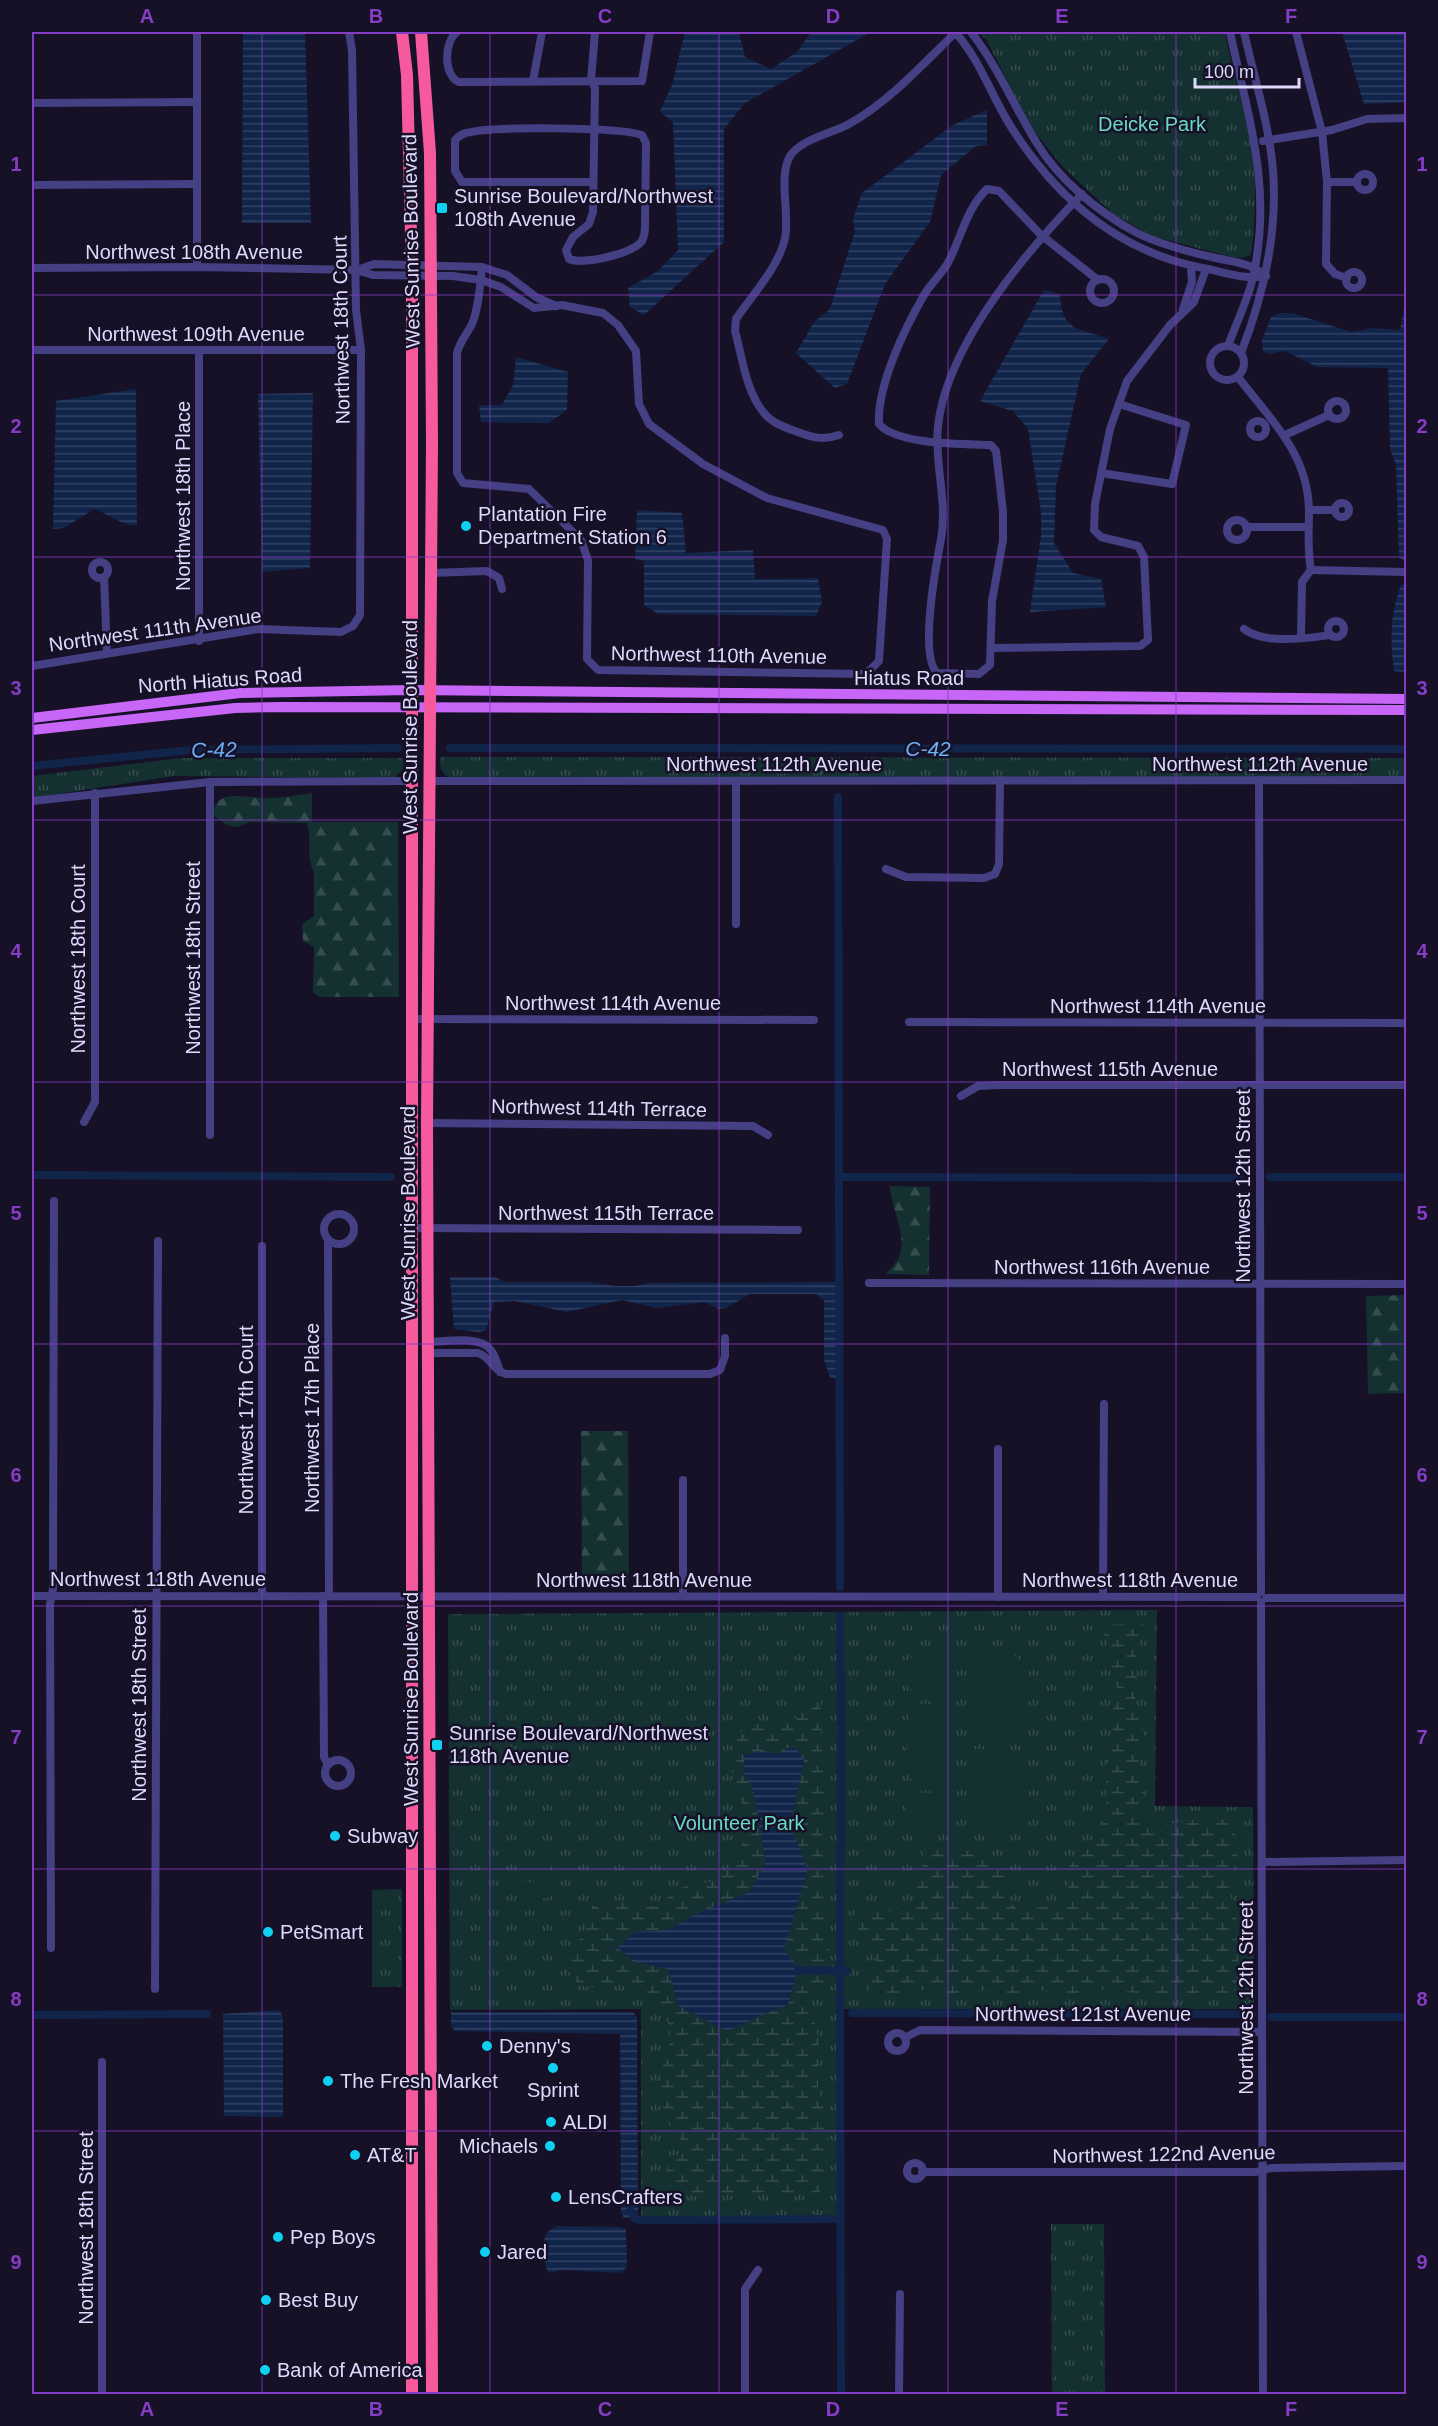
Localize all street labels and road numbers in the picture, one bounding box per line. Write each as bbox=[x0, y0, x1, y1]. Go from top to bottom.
street label: West Sunrise Boulevard bbox=[398, 134, 424, 348]
street label: Northwest 18th Court bbox=[328, 235, 354, 425]
street label: Northwest 108th Avenue bbox=[85, 241, 303, 263]
street label: Northwest 109th Avenue bbox=[87, 323, 305, 345]
street label: Northwest 18th Place bbox=[172, 401, 194, 591]
street label: Northwest 111th Avenue bbox=[47, 604, 263, 656]
street label: West Sunrise Boulevard bbox=[399, 620, 421, 834]
street label: Northwest 110th Avenue bbox=[611, 642, 827, 668]
street label: North Hiatus Road bbox=[137, 663, 303, 697]
street label: Hiatus Road bbox=[854, 667, 964, 689]
street label: Northwest 112th Avenue bbox=[666, 753, 882, 775]
street label: Northwest 112th Avenue bbox=[1152, 753, 1368, 775]
street label: Northwest 18th Street bbox=[182, 861, 204, 1055]
street label: Northwest 18th Court bbox=[67, 864, 89, 1053]
street label: Northwest 114th Avenue bbox=[505, 992, 721, 1014]
street label: Northwest 114th Avenue bbox=[1050, 995, 1266, 1017]
street label: Northwest 115th Avenue bbox=[1002, 1058, 1218, 1080]
street label: Northwest 12th Street bbox=[1232, 1089, 1254, 1283]
street label: Northwest 114th Terrace bbox=[491, 1095, 707, 1121]
street label: West Sunrise Boulevard bbox=[397, 1106, 419, 1320]
street label: Northwest 115th Terrace bbox=[498, 1202, 714, 1224]
street label: Northwest 116th Avenue bbox=[994, 1256, 1210, 1278]
street label: Northwest 17th Place bbox=[301, 1323, 323, 1513]
street label: Northwest 17th Court bbox=[235, 1325, 257, 1514]
street label: Northwest 118th Avenue bbox=[50, 1568, 266, 1590]
street label: Northwest 118th Avenue bbox=[536, 1569, 752, 1591]
street label: Northwest 118th Avenue bbox=[1022, 1569, 1238, 1591]
street label: West Sunrise Boulevard bbox=[400, 1592, 422, 1806]
street label: Northwest 18th Street bbox=[128, 1608, 150, 1802]
street label: Northwest 12th Street bbox=[1235, 1901, 1257, 2095]
street label: Northwest 121st Avenue bbox=[975, 2003, 1191, 2025]
street label: Northwest 18th Street bbox=[75, 2131, 97, 2325]
street label: Northwest 122nd Avenue bbox=[1052, 2141, 1276, 2167]

